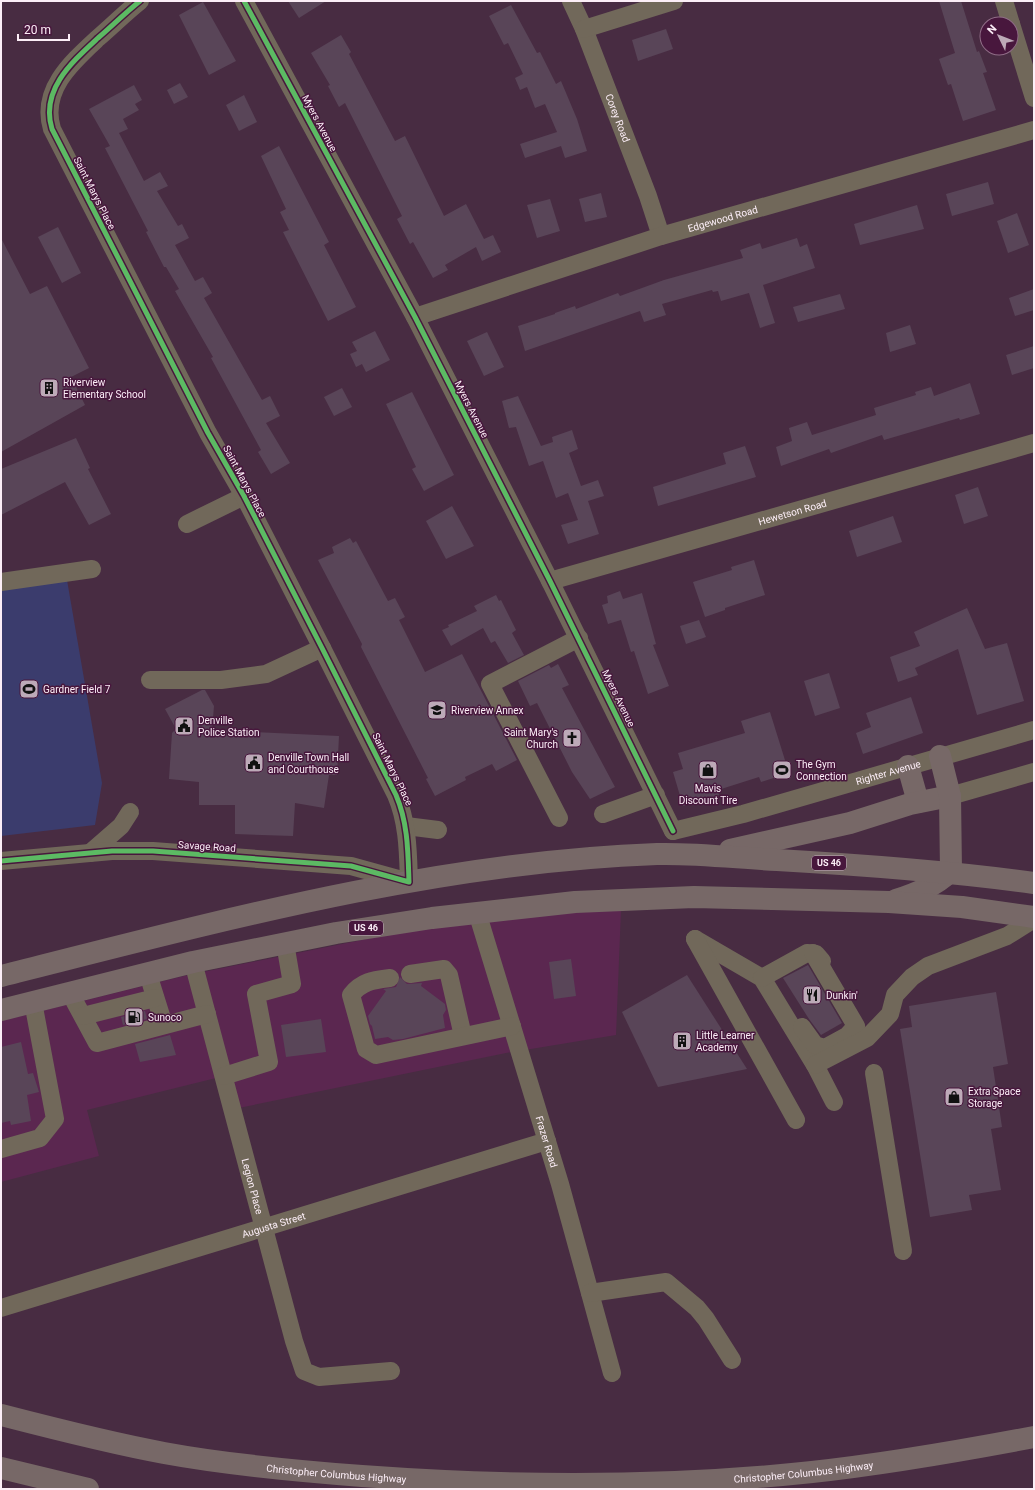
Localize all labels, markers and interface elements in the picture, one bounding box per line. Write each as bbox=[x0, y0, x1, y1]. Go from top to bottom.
scale bar bbox=[18, 16, 69, 42]
north arrow bbox=[979, 16, 1019, 56]
text: N bbox=[985, 22, 1000, 37]
text: 20 m bbox=[24, 23, 51, 37]
street label: Corey Road bbox=[603, 92, 632, 144]
street label: Myers Avenue bbox=[300, 93, 339, 153]
street label: Saint Marys Place bbox=[72, 155, 118, 231]
street label: Edgewood Road bbox=[686, 204, 759, 234]
building icon: Riverview Elementary School bbox=[38, 377, 60, 399]
place label: Riverview Elementary School bbox=[63, 377, 146, 400]
street label: Myers Avenue bbox=[452, 379, 491, 440]
street label: Saint Marys Place bbox=[221, 443, 268, 519]
street label: Hewetson Road bbox=[757, 497, 828, 527]
street label: Myers Avenue bbox=[600, 668, 637, 729]
sports icon: Gardner Field 7 bbox=[18, 678, 40, 700]
place label: Gardner Field 7 bbox=[43, 684, 111, 695]
school or university icon: Riverview Annex bbox=[426, 699, 448, 721]
place label: Riverview Annex bbox=[451, 705, 524, 716]
public building icon: Denville Police Station bbox=[173, 715, 195, 737]
place label: Denville Police Station bbox=[198, 715, 259, 738]
place label: Saint Mary's Church bbox=[504, 727, 558, 750]
church icon: Saint Mary's Church bbox=[561, 727, 583, 749]
street label: Saint Marys Place bbox=[370, 731, 415, 808]
public building icon: Denville Town Hall and Courthouse bbox=[243, 752, 265, 774]
place label: Denville Town Hall and Courthouse bbox=[268, 752, 349, 775]
street label: Righter Avenue bbox=[854, 758, 922, 787]
shop icon: Mavis Discount Tire bbox=[697, 759, 719, 781]
sports icon: The Gym Connection bbox=[771, 759, 793, 781]
place label: The Gym Connection bbox=[796, 759, 847, 782]
place label: Mavis Discount Tire bbox=[679, 783, 737, 806]
street label: Savage Road bbox=[178, 839, 236, 854]
road number: US 46 bbox=[812, 856, 846, 870]
road number: US 46 bbox=[349, 921, 383, 935]
restaurant icon: Dunkin' bbox=[801, 984, 823, 1006]
place label: Dunkin' bbox=[826, 990, 858, 1001]
fuel station icon: Sunoco bbox=[123, 1006, 145, 1028]
place label: Sunoco bbox=[148, 1012, 182, 1023]
building icon: Little Learner Academy bbox=[671, 1030, 693, 1052]
place label: Little Learner Academy bbox=[696, 1030, 755, 1053]
shop icon: Extra Space Storage bbox=[943, 1086, 965, 1108]
place label: Extra Space Storage bbox=[968, 1086, 1021, 1109]
street label: Frazer Road bbox=[534, 1115, 560, 1169]
street label: Legion Place bbox=[240, 1157, 265, 1215]
street label: Augusta Street bbox=[241, 1210, 307, 1240]
street label: Christopher Columbus Highway bbox=[733, 1459, 874, 1485]
street label: Christopher Columbus Highway bbox=[266, 1463, 407, 1485]

